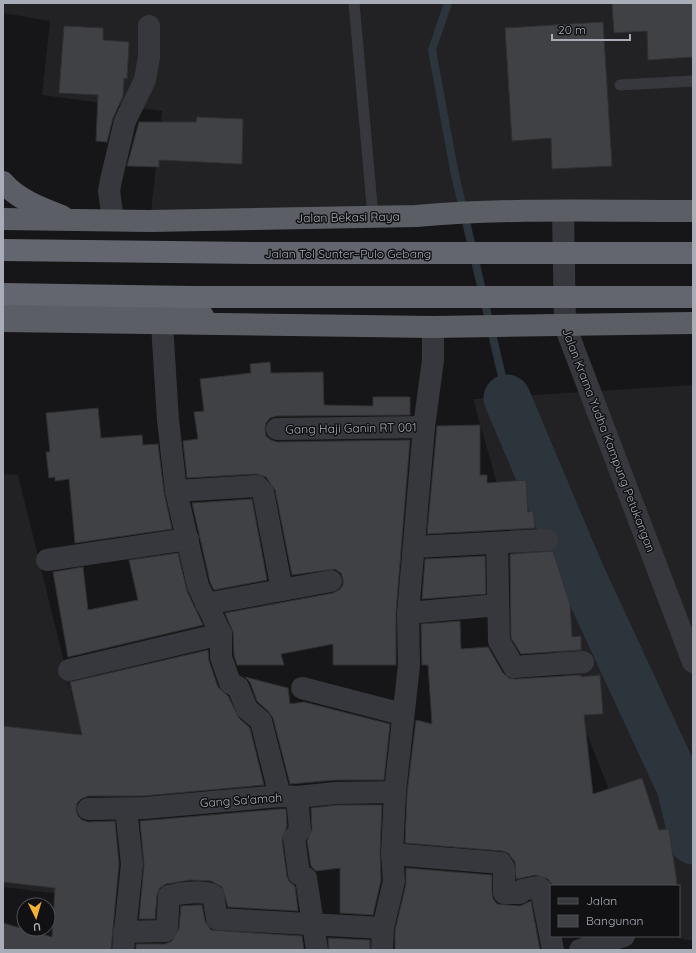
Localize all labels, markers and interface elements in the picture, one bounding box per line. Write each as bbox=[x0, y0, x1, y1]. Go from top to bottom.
scale bar bbox=[552, 16, 630, 42]
text: 20 m bbox=[558, 22, 586, 37]
street label: Jalan Bekasi Raya bbox=[296, 209, 400, 225]
street label: Jalan Tol Sunter–Pulo Gebang bbox=[265, 246, 431, 261]
street label: Jalan Krama Yudha Kampung Petukangan bbox=[559, 326, 659, 554]
street label: Gang Haji Ganin RT 001 bbox=[285, 419, 417, 437]
street label: Gang Sa'amah bbox=[200, 790, 282, 810]
legend bbox=[550, 885, 680, 937]
text: Jalan bbox=[586, 893, 617, 908]
north arrow bbox=[16, 897, 56, 937]
text: Bangunan bbox=[586, 913, 643, 928]
text: U bbox=[32, 920, 41, 934]

